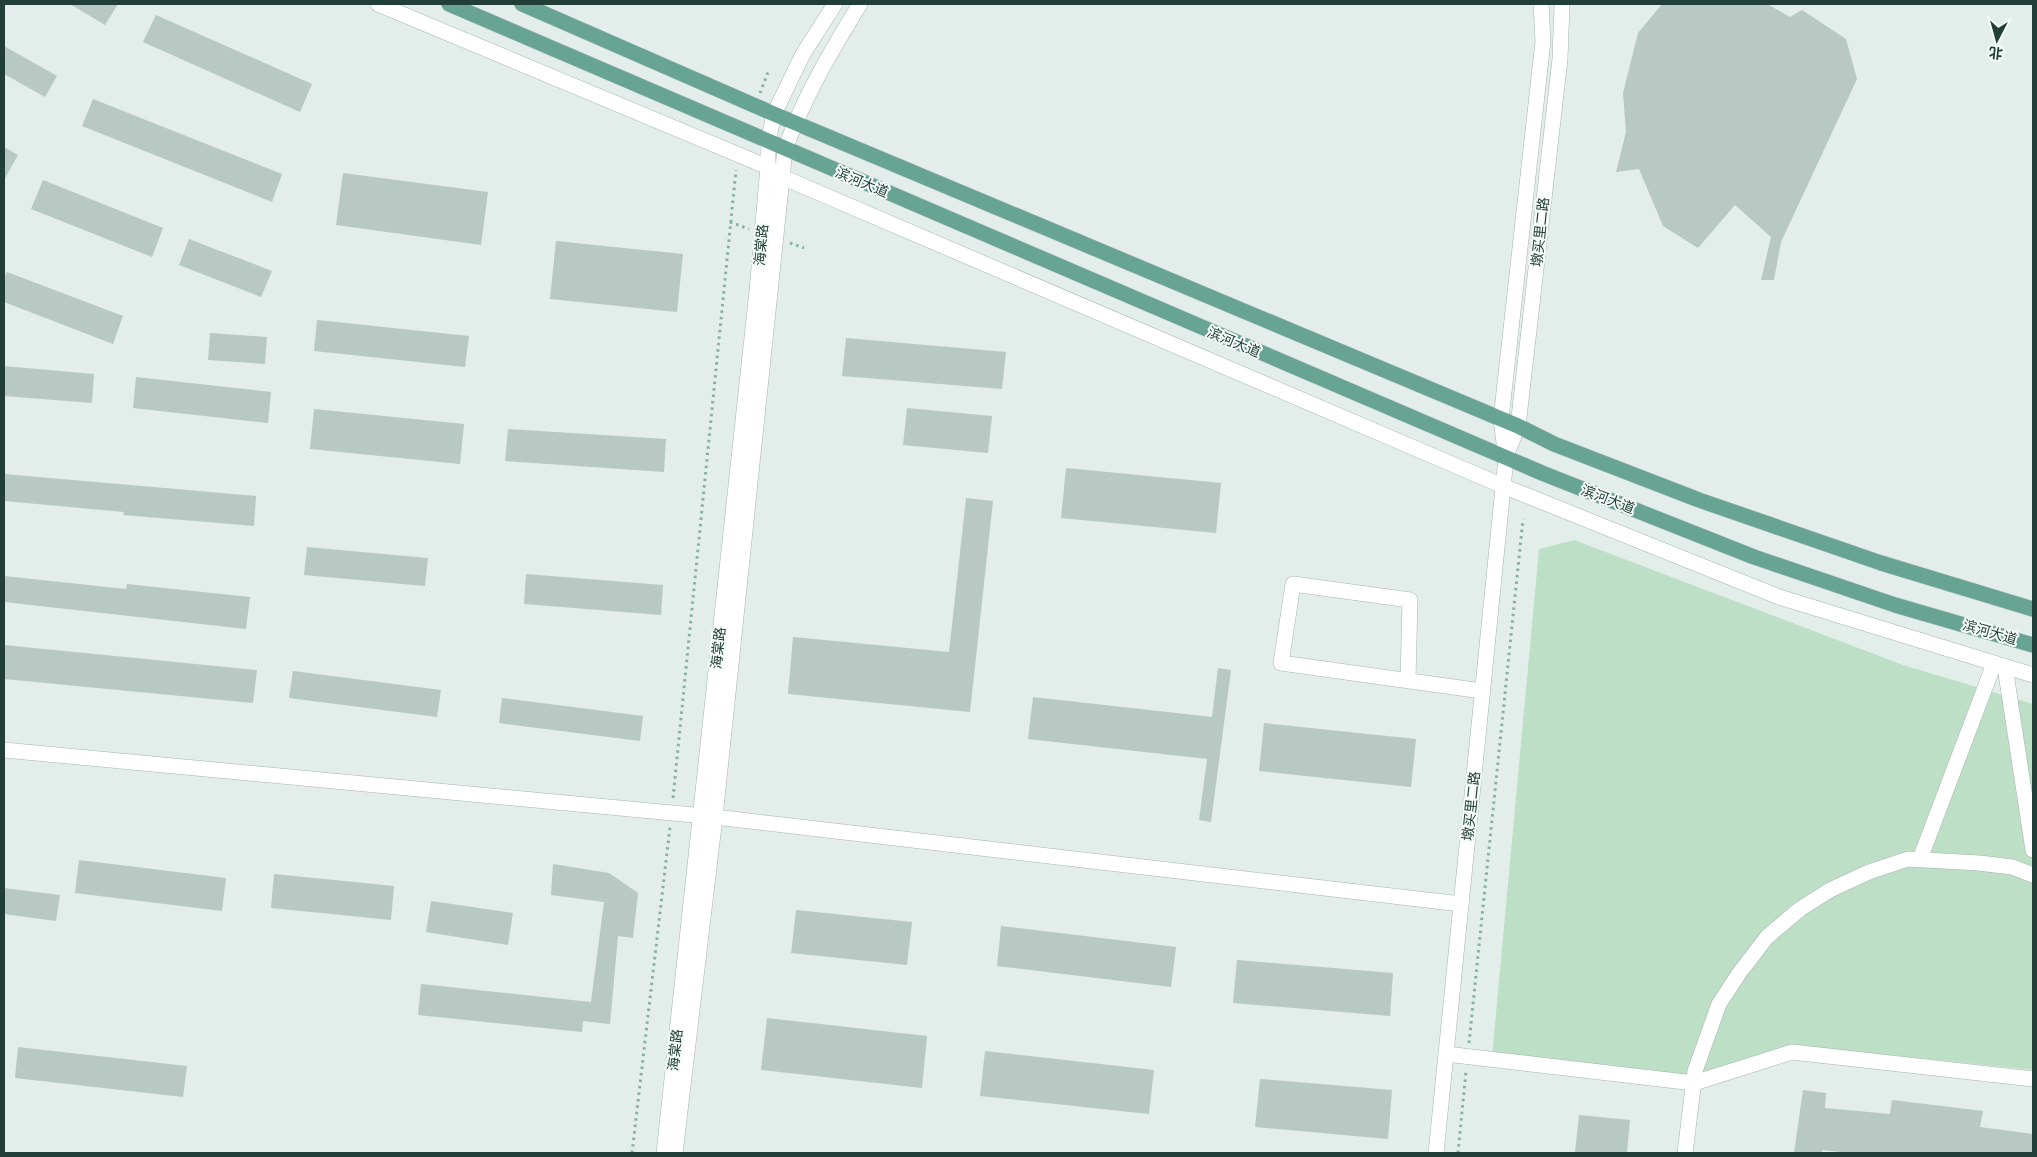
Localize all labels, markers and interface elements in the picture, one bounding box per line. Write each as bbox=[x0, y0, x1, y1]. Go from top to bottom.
north arrow bbox=[1972, 15, 2022, 65]
text: 北 bbox=[1988, 43, 2004, 63]
street label: 滨河大道 bbox=[833, 163, 891, 201]
street label: 墩买里二路 bbox=[1527, 196, 1553, 268]
street label: 海棠路 bbox=[750, 223, 772, 267]
street label: 滨河大道 bbox=[1205, 323, 1263, 361]
street label: 滨河大道 bbox=[1579, 481, 1637, 517]
street label: 滨河大道 bbox=[1961, 616, 2019, 648]
street label: 海棠路 bbox=[707, 626, 729, 670]
street label: 墩买里二路 bbox=[1458, 770, 1484, 842]
street label: 海棠路 bbox=[664, 1028, 686, 1072]

